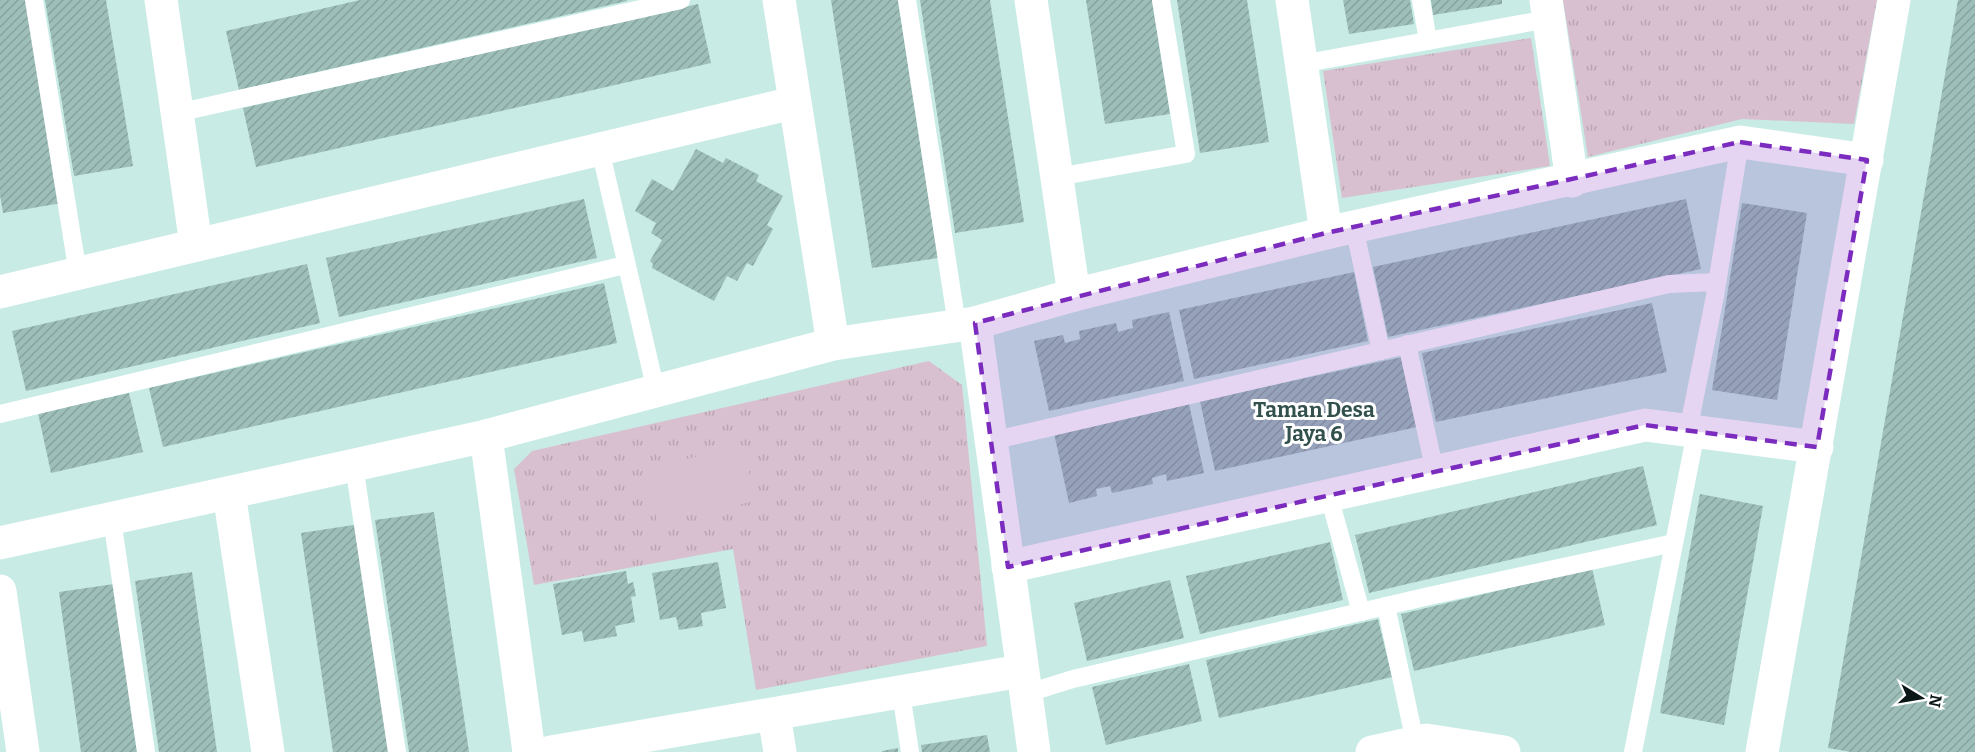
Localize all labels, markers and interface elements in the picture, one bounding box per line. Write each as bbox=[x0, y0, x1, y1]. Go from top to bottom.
district label: Taman Desa Jaya 6 bbox=[1253, 397, 1375, 447]
north arrow bbox=[1891, 668, 1951, 728]
text: N bbox=[1925, 693, 1946, 709]

